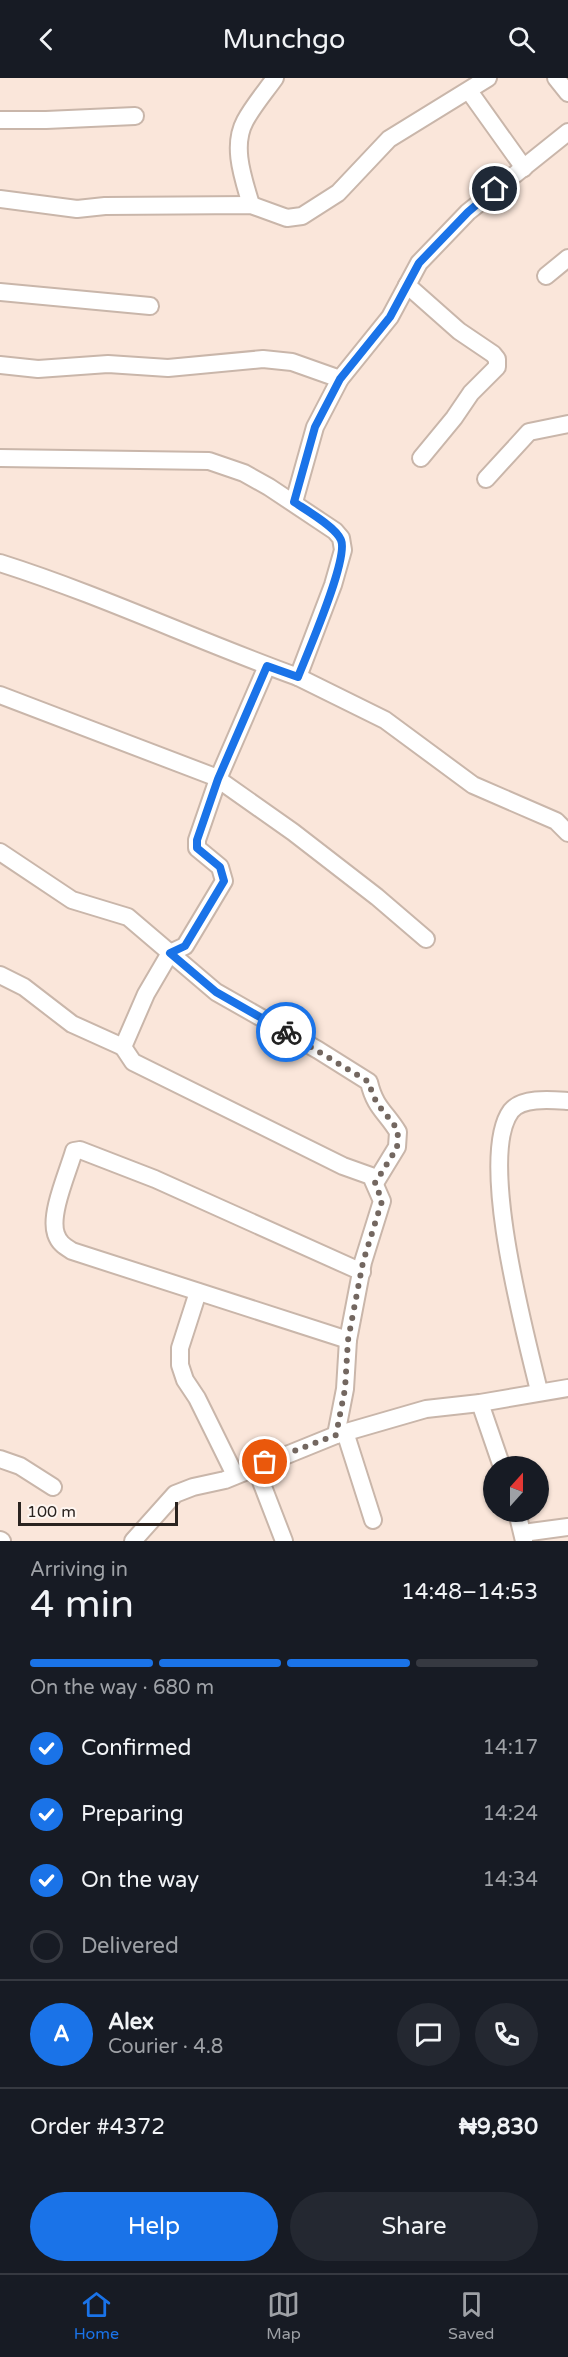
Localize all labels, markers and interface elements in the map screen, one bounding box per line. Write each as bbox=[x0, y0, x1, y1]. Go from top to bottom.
icon: back bbox=[30, 23, 63, 56]
text: Munchgo bbox=[223, 23, 345, 56]
icon: search bbox=[505, 23, 538, 56]
pin bbox=[469, 163, 520, 214]
icon: home bbox=[478, 172, 511, 205]
courier bbox=[256, 1002, 316, 1062]
icon: bike bbox=[270, 1016, 303, 1049]
pin bbox=[239, 1436, 290, 1487]
icon: bag bbox=[248, 1445, 281, 1478]
north arrow bbox=[483, 1456, 549, 1522]
map controls bbox=[483, 1456, 549, 1522]
scale bar bbox=[18, 1499, 178, 1526]
text: 100 m bbox=[27, 1502, 76, 1522]
text: Arriving in bbox=[30, 1558, 128, 1582]
text: 14:48–14:53 bbox=[401, 1579, 538, 1605]
text: 4 min bbox=[30, 1581, 134, 1628]
text: On the way · 680 m bbox=[30, 1676, 214, 1700]
icon: check bbox=[30, 1732, 63, 1765]
text: Confirmed bbox=[81, 1735, 191, 1761]
text: 14:17 bbox=[483, 1736, 538, 1760]
icon: check bbox=[30, 1798, 63, 1831]
text: Preparing bbox=[81, 1801, 184, 1827]
text: 14:24 bbox=[483, 1802, 538, 1826]
icon: check bbox=[30, 1864, 63, 1897]
text: On the way bbox=[81, 1867, 199, 1893]
text: 14:34 bbox=[483, 1868, 538, 1892]
text: Delivered bbox=[81, 1933, 179, 1959]
button: chat bbox=[397, 2003, 460, 2066]
button: phone bbox=[475, 2003, 538, 2066]
text: Alex bbox=[108, 2009, 154, 2035]
text: A bbox=[53, 2021, 70, 2047]
text: Courier · 4.8 bbox=[108, 2035, 223, 2059]
text: Order #4372 bbox=[30, 2114, 165, 2140]
text: ₦9,830 bbox=[459, 2114, 538, 2140]
button: Help bbox=[30, 2192, 278, 2261]
button: Share bbox=[290, 2192, 538, 2261]
tab: Home bbox=[74, 2288, 119, 2344]
tab: Map bbox=[266, 2288, 301, 2344]
tab: Saved bbox=[448, 2288, 494, 2344]

